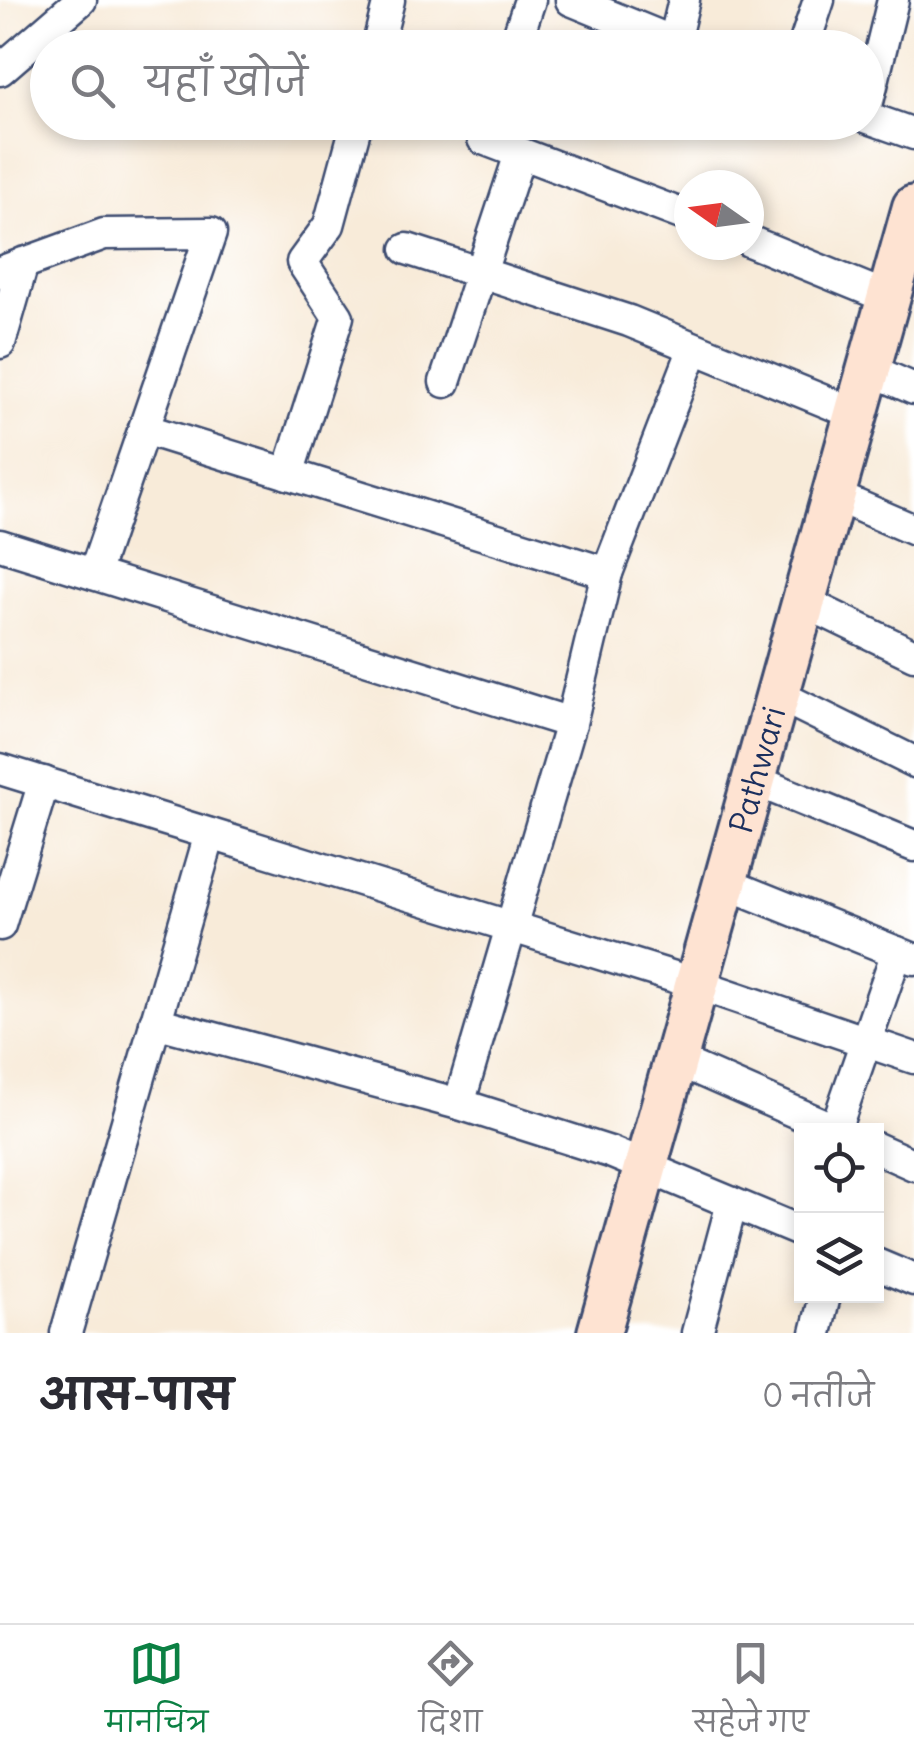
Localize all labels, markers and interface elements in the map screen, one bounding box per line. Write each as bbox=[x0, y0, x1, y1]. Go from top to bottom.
search box bbox=[30, 30, 884, 140]
icon: search bbox=[65, 58, 120, 113]
text: यहाँ खोजें bbox=[145, 58, 308, 105]
north arrow bbox=[674, 170, 764, 260]
street label: Pathwari bbox=[719, 702, 794, 837]
map controls bbox=[794, 1123, 884, 1303]
button: locate bbox=[794, 1123, 884, 1213]
button: layers bbox=[794, 1213, 884, 1303]
text: आस-पास bbox=[40, 1368, 233, 1420]
text: 0 नतीजे bbox=[762, 1375, 874, 1416]
tab: मानचित्र bbox=[105, 1636, 208, 1753]
tab: दिशा bbox=[419, 1636, 482, 1753]
tab: सहेजे गए bbox=[693, 1636, 809, 1753]

